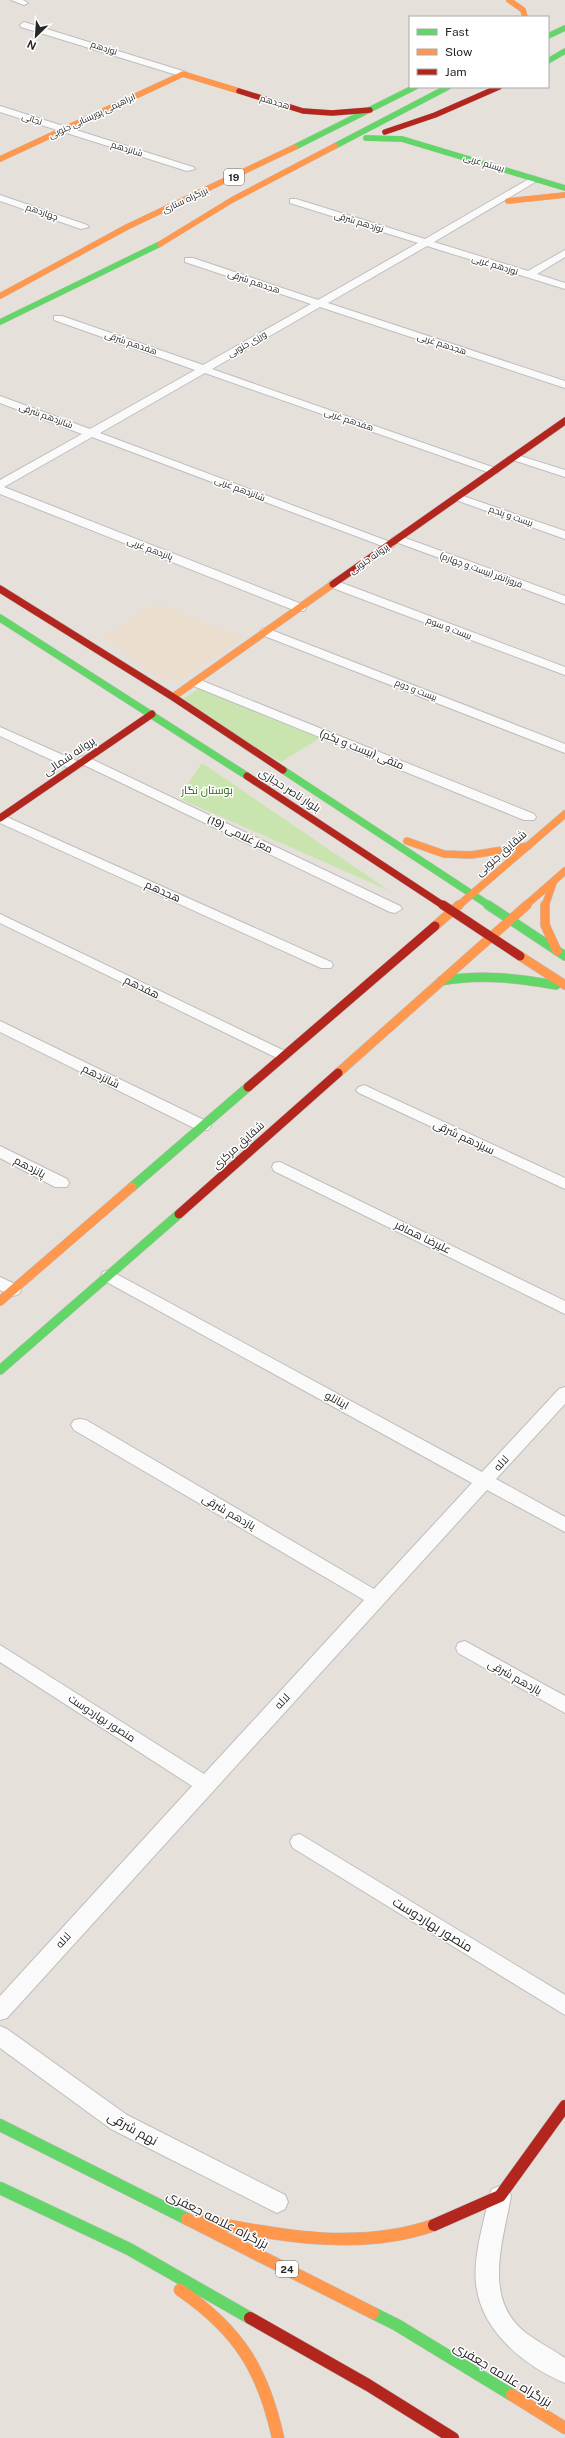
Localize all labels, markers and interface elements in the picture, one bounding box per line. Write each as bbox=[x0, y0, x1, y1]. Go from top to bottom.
north arrow bbox=[16, 16, 56, 56]
legend bbox=[409, 16, 549, 88]
text: Fast bbox=[445, 25, 470, 39]
text: N bbox=[25, 38, 38, 52]
street label: نوزدهم bbox=[89, 38, 119, 58]
text: Slow bbox=[445, 45, 473, 59]
text: Jam bbox=[445, 65, 467, 79]
street label: ابراهیمی پوربسابی جنوبی bbox=[47, 91, 137, 141]
street label: هجدهم bbox=[259, 92, 291, 112]
street label: نجاتی bbox=[21, 110, 44, 127]
street label: شانزدهم bbox=[110, 138, 144, 160]
street label: بیستم غربی bbox=[462, 151, 506, 175]
road number: 19 bbox=[224, 169, 244, 185]
street label: بزرگراه ستاری bbox=[160, 184, 209, 215]
street label: چهاردهم bbox=[24, 201, 60, 223]
street label: نوزدهم شرقی bbox=[333, 209, 385, 235]
street label: نوزدهم غربی bbox=[470, 252, 520, 278]
street label: هجدهم شرقی bbox=[226, 267, 282, 297]
street label: هفدهم شرقی bbox=[103, 328, 159, 358]
street label: ورزی جنوبی bbox=[225, 328, 268, 359]
street label: هجدهم غربی bbox=[416, 330, 468, 358]
street label: شانزدهم شرقی bbox=[17, 401, 75, 431]
street label: هفدهم غربی bbox=[323, 406, 375, 434]
street label: شانزدهم غربی bbox=[213, 474, 267, 504]
street label: بیست و پنجم bbox=[487, 503, 535, 529]
street label: پانزدهم غربی bbox=[125, 535, 175, 563]
street label: پروانه جنوبی bbox=[347, 541, 392, 577]
street label: فروزانفر (بیست و چهارم) bbox=[438, 549, 524, 591]
street label: بیست و سوم bbox=[425, 614, 473, 642]
street label: بیست و دوم bbox=[393, 676, 439, 704]
street label: متقی (بیست و یکم) bbox=[317, 727, 406, 773]
street label: پروانه شمالی bbox=[41, 734, 98, 778]
street label: بلوار ناصر حجازی bbox=[257, 766, 323, 815]
park label: بوستان نگار bbox=[180, 784, 233, 797]
street label: معز غلامی (19) bbox=[205, 813, 275, 856]
street label: شقایق جنوبی bbox=[473, 828, 529, 879]
street label: هجدهم bbox=[143, 878, 182, 906]
street label: هفدهم bbox=[122, 973, 162, 1002]
street label: شانزدهم bbox=[80, 1062, 122, 1092]
street label: سیزدهم شرقی bbox=[431, 1118, 496, 1158]
street label: شقایق مرکزی bbox=[210, 1119, 267, 1172]
street label: پانزدهم bbox=[11, 1154, 48, 1182]
street label: علیرضا همافر bbox=[392, 1218, 453, 1257]
street label: اینانلو bbox=[323, 1389, 351, 1412]
street label: لاله bbox=[491, 1453, 511, 1473]
street label: یازدهم شرقی bbox=[199, 1492, 258, 1534]
street label: یازدهم شرقی bbox=[485, 1657, 544, 1698]
street label: لاله bbox=[272, 1691, 292, 1711]
street label: منصور بهاردوست bbox=[66, 1692, 138, 1745]
street label: منصور بهاردوست bbox=[390, 1894, 475, 1955]
street label: لاله bbox=[53, 1930, 73, 1950]
street label: نهم شرقی bbox=[104, 2109, 160, 2150]
street label: بزرگراه علامه جعفری bbox=[164, 2187, 271, 2252]
road number: 24 bbox=[276, 2261, 298, 2277]
street label: بزرگراه علامه جعفری bbox=[451, 2339, 555, 2410]

